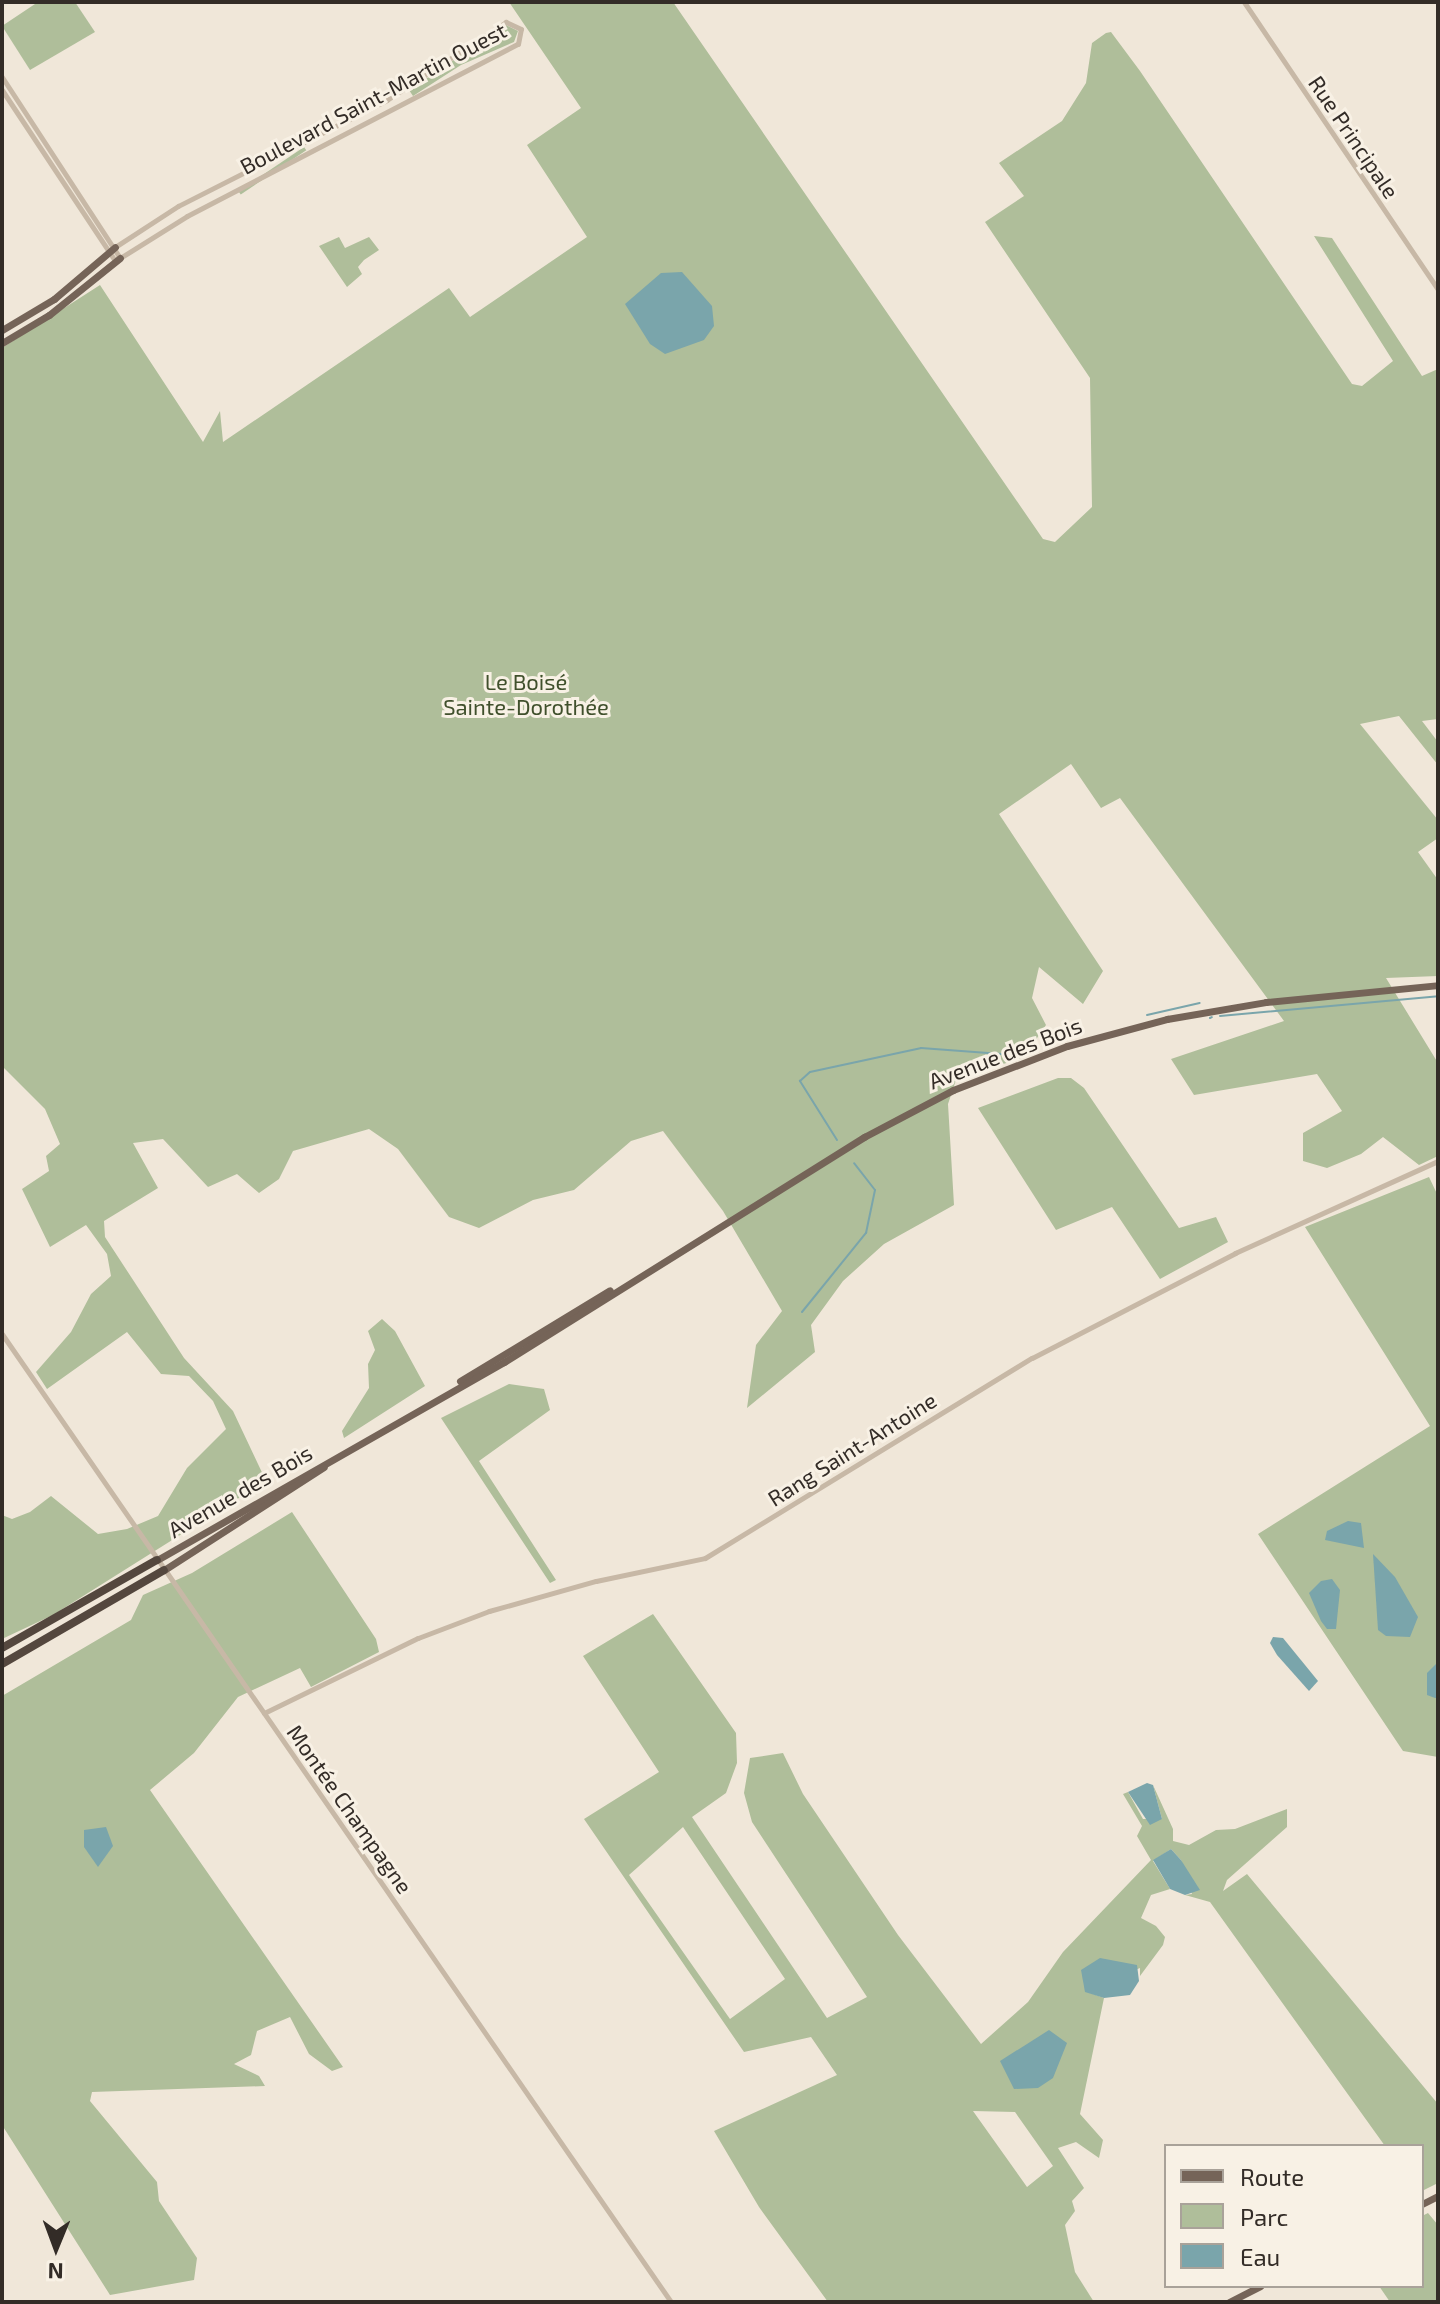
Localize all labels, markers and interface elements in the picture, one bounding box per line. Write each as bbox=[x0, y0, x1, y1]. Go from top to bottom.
street label: Boulevard Saint-Martin Ouest bbox=[235, 16, 511, 180]
street label: Rue Principale bbox=[1303, 71, 1405, 203]
park label: Le Boisé Sainte-Dorothée bbox=[443, 668, 609, 720]
street label: Avenue des Bois bbox=[925, 1012, 1085, 1094]
street label: Rang Saint-Antoine bbox=[763, 1386, 941, 1512]
street label: Avenue des Bois bbox=[163, 1439, 317, 1543]
street label: Montée Champagne bbox=[282, 1720, 418, 1898]
legend bbox=[1164, 2144, 1424, 2288]
text: Route bbox=[1240, 2162, 1304, 2191]
text: Parc bbox=[1240, 2202, 1288, 2231]
north arrow bbox=[16, 2208, 96, 2288]
text: Eau bbox=[1240, 2242, 1280, 2271]
text: N bbox=[47, 2259, 64, 2285]

